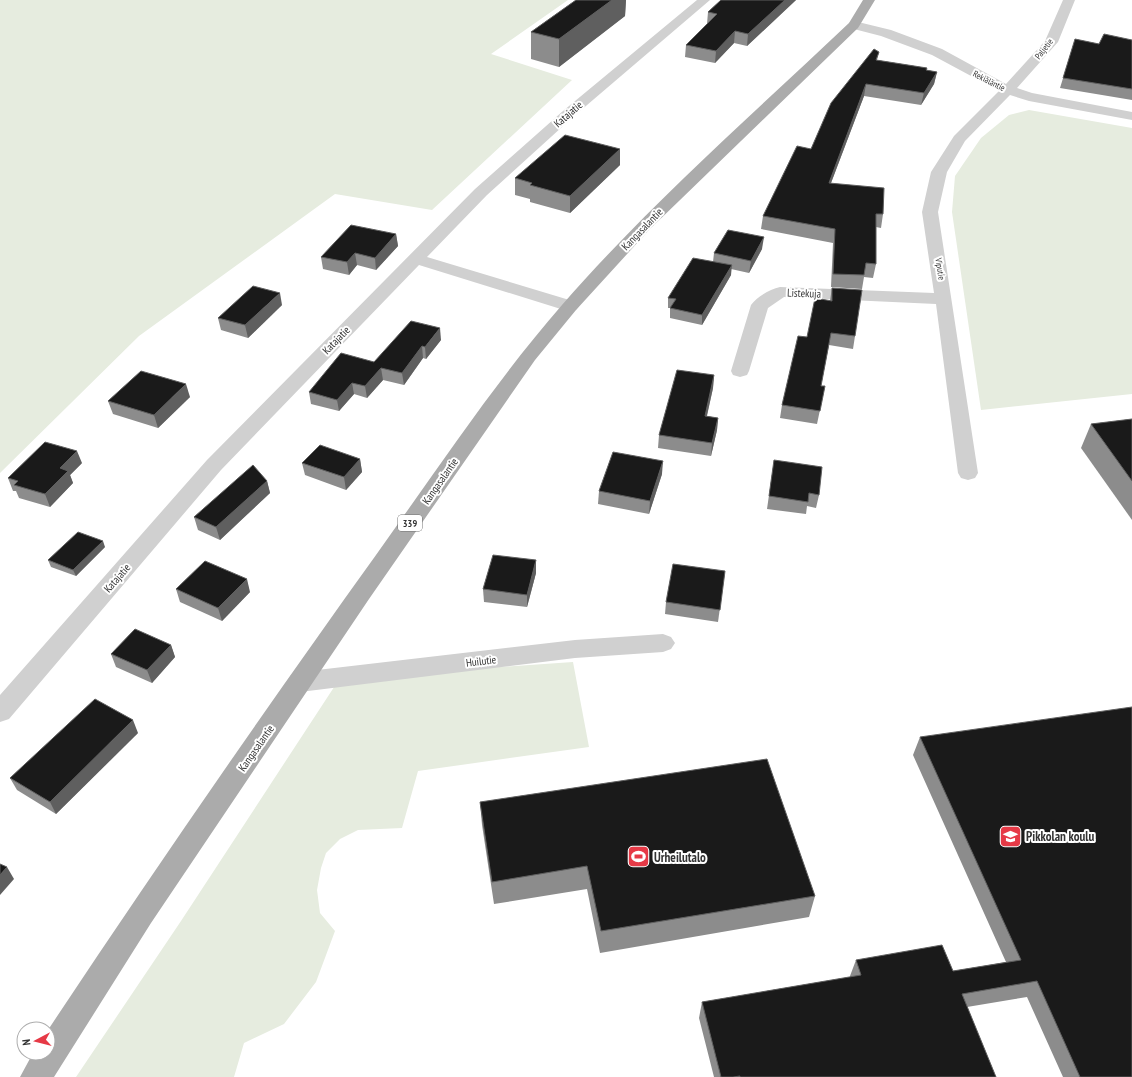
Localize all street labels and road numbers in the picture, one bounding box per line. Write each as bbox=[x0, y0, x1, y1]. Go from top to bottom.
street label: Paljetie bbox=[1032, 36, 1056, 62]
street label: Rekiäläntie bbox=[971, 68, 1007, 93]
street label: Katajatie bbox=[551, 97, 586, 130]
street label: Kangasalantie bbox=[618, 205, 666, 253]
street label: Viputie bbox=[933, 256, 948, 281]
street label: Listekuja bbox=[787, 285, 821, 301]
street label: Katajatie bbox=[319, 323, 353, 357]
street label: Kangasalantie bbox=[419, 455, 461, 507]
road number: 339 bbox=[398, 515, 422, 531]
street label: Katajatie bbox=[101, 560, 134, 595]
street label: Huilutie bbox=[465, 652, 497, 670]
street label: Kangasalantie bbox=[235, 722, 277, 774]

